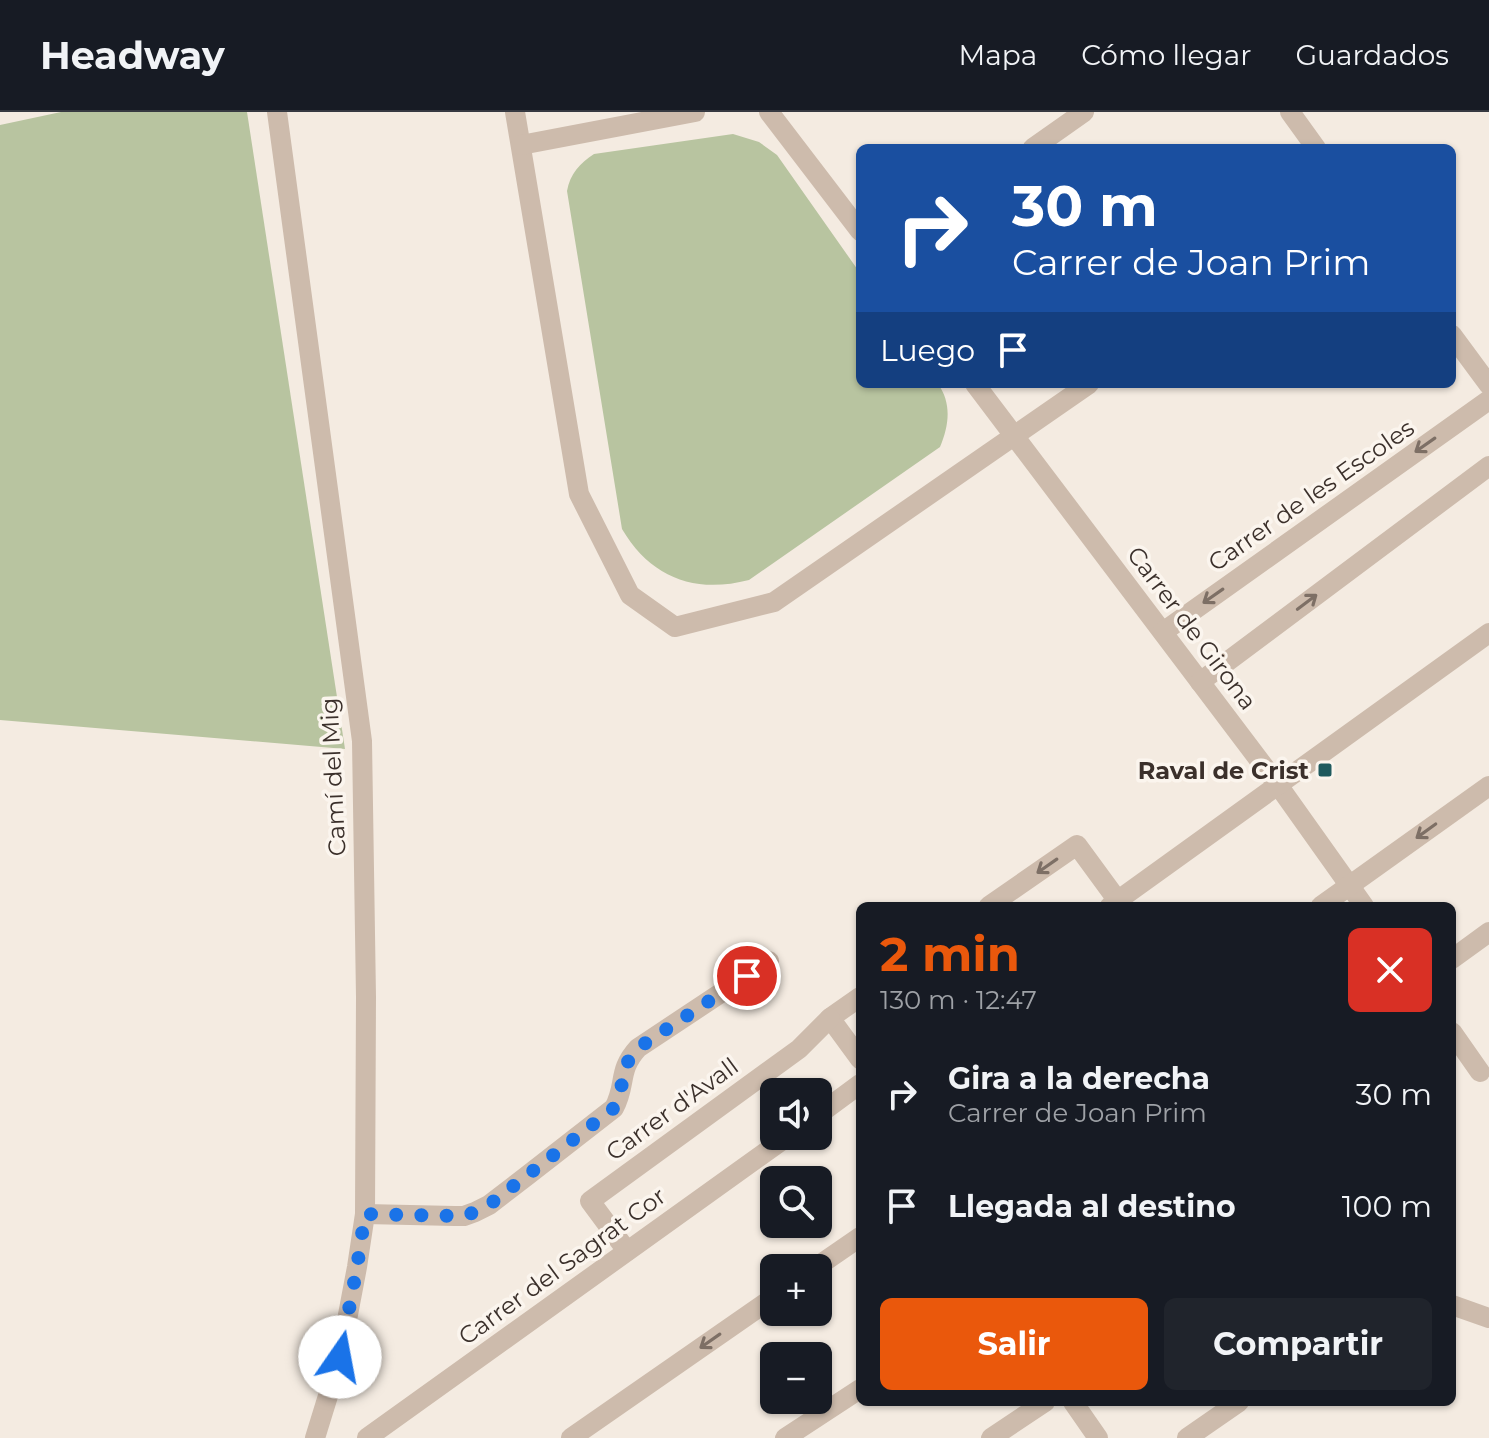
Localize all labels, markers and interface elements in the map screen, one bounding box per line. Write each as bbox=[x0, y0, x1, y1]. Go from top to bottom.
text: Headway bbox=[40, 32, 225, 79]
text: Mapa bbox=[958, 38, 1037, 72]
text: Cómo llegar bbox=[1081, 38, 1251, 72]
text: Guardados bbox=[1295, 38, 1449, 72]
text: 30 m bbox=[1012, 172, 1158, 240]
icon: right bbox=[880, 176, 984, 280]
text: Carrer de Joan Prim bbox=[1012, 240, 1370, 284]
icon: arrive bbox=[991, 328, 1035, 372]
text: Luego bbox=[880, 332, 975, 369]
street label: Carrer de les Escoles bbox=[1202, 413, 1420, 577]
one-way arrow bbox=[1415, 437, 1437, 453]
street label: Carrer de Girona bbox=[1121, 541, 1263, 715]
one-way arrow bbox=[1203, 588, 1225, 604]
one-way arrow bbox=[1296, 593, 1318, 610]
street label: Camí del Mig bbox=[314, 697, 352, 857]
place label: Raval de Crist bbox=[1138, 756, 1310, 785]
marker: Raval de Crist bbox=[1316, 761, 1334, 779]
one-way arrow bbox=[1415, 823, 1437, 839]
one-way arrow bbox=[1036, 858, 1058, 874]
text: 2 min bbox=[880, 925, 1020, 983]
button: close bbox=[1348, 928, 1432, 1012]
pin bbox=[713, 942, 781, 1010]
icon: arrive bbox=[725, 954, 769, 998]
text: 130 m · 12:47 bbox=[880, 984, 1037, 1016]
street label: Carrer d'Avall bbox=[600, 1051, 744, 1167]
text: Gira a la derecha bbox=[948, 1060, 1210, 1097]
icon: right bbox=[880, 1072, 924, 1116]
text: 30 m bbox=[1356, 1076, 1432, 1113]
map controls bbox=[760, 1078, 832, 1414]
button: sound bbox=[760, 1078, 832, 1150]
text: Carrer de Joan Prim bbox=[948, 1097, 1207, 1129]
button: search bbox=[760, 1166, 832, 1238]
street label: Carrer del Sagrat Cor bbox=[453, 1181, 671, 1351]
icon: arrive bbox=[880, 1184, 924, 1228]
text: Llegada al destino bbox=[948, 1188, 1236, 1225]
text: 100 m bbox=[1342, 1188, 1432, 1225]
button: + bbox=[760, 1254, 832, 1326]
button: Salir bbox=[880, 1298, 1148, 1390]
button: Compartir bbox=[1164, 1298, 1432, 1390]
position arrow bbox=[298, 1315, 382, 1399]
one-way arrow bbox=[700, 1333, 722, 1349]
button: − bbox=[760, 1342, 832, 1414]

